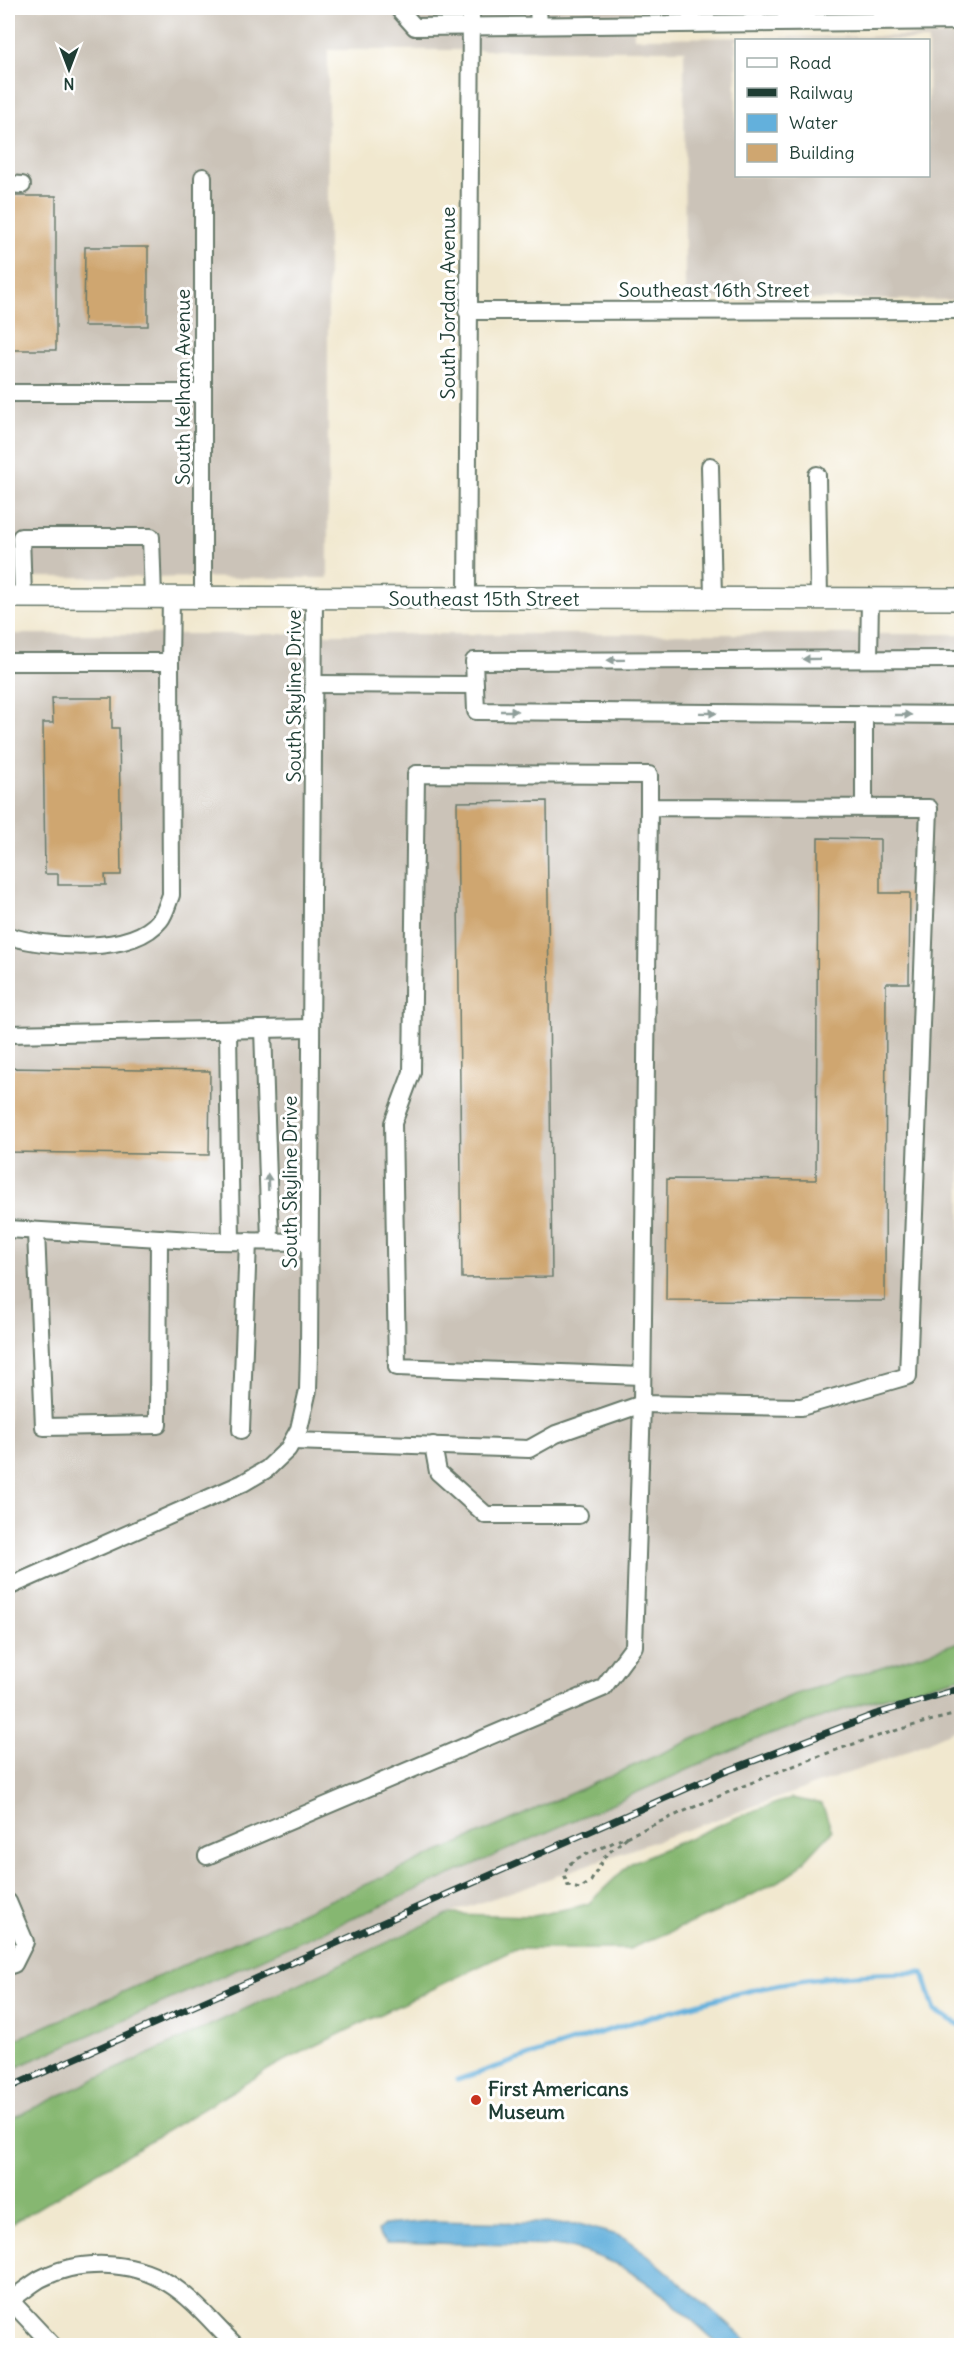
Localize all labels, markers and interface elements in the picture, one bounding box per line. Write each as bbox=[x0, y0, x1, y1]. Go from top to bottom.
north arrow bbox=[39, 39, 99, 99]
legend bbox=[735, 39, 930, 177]
text: Road bbox=[789, 51, 832, 74]
text: N bbox=[63, 74, 75, 94]
text: Railway bbox=[789, 81, 853, 104]
text: Water bbox=[789, 111, 839, 134]
text: Building bbox=[789, 141, 854, 164]
street label: South Jordan Avenue bbox=[435, 207, 460, 399]
street label: Southeast 16th Street bbox=[618, 277, 810, 302]
street label: South Kelham Avenue bbox=[170, 289, 195, 485]
street label: Southeast 15th Street bbox=[389, 586, 580, 611]
street label: South Skyline Drive bbox=[281, 609, 306, 783]
one-way arrow bbox=[801, 654, 820, 663]
one-way arrow bbox=[606, 655, 625, 665]
one-way arrow bbox=[500, 706, 519, 716]
one-way arrow bbox=[698, 708, 717, 718]
one-way arrow bbox=[893, 710, 912, 720]
street label: South Skyline Drive bbox=[277, 1095, 302, 1269]
one-way arrow bbox=[263, 1172, 273, 1191]
place label: First Americans Museum bbox=[488, 2076, 628, 2124]
marker: First Americans Museum bbox=[469, 2093, 483, 2107]

